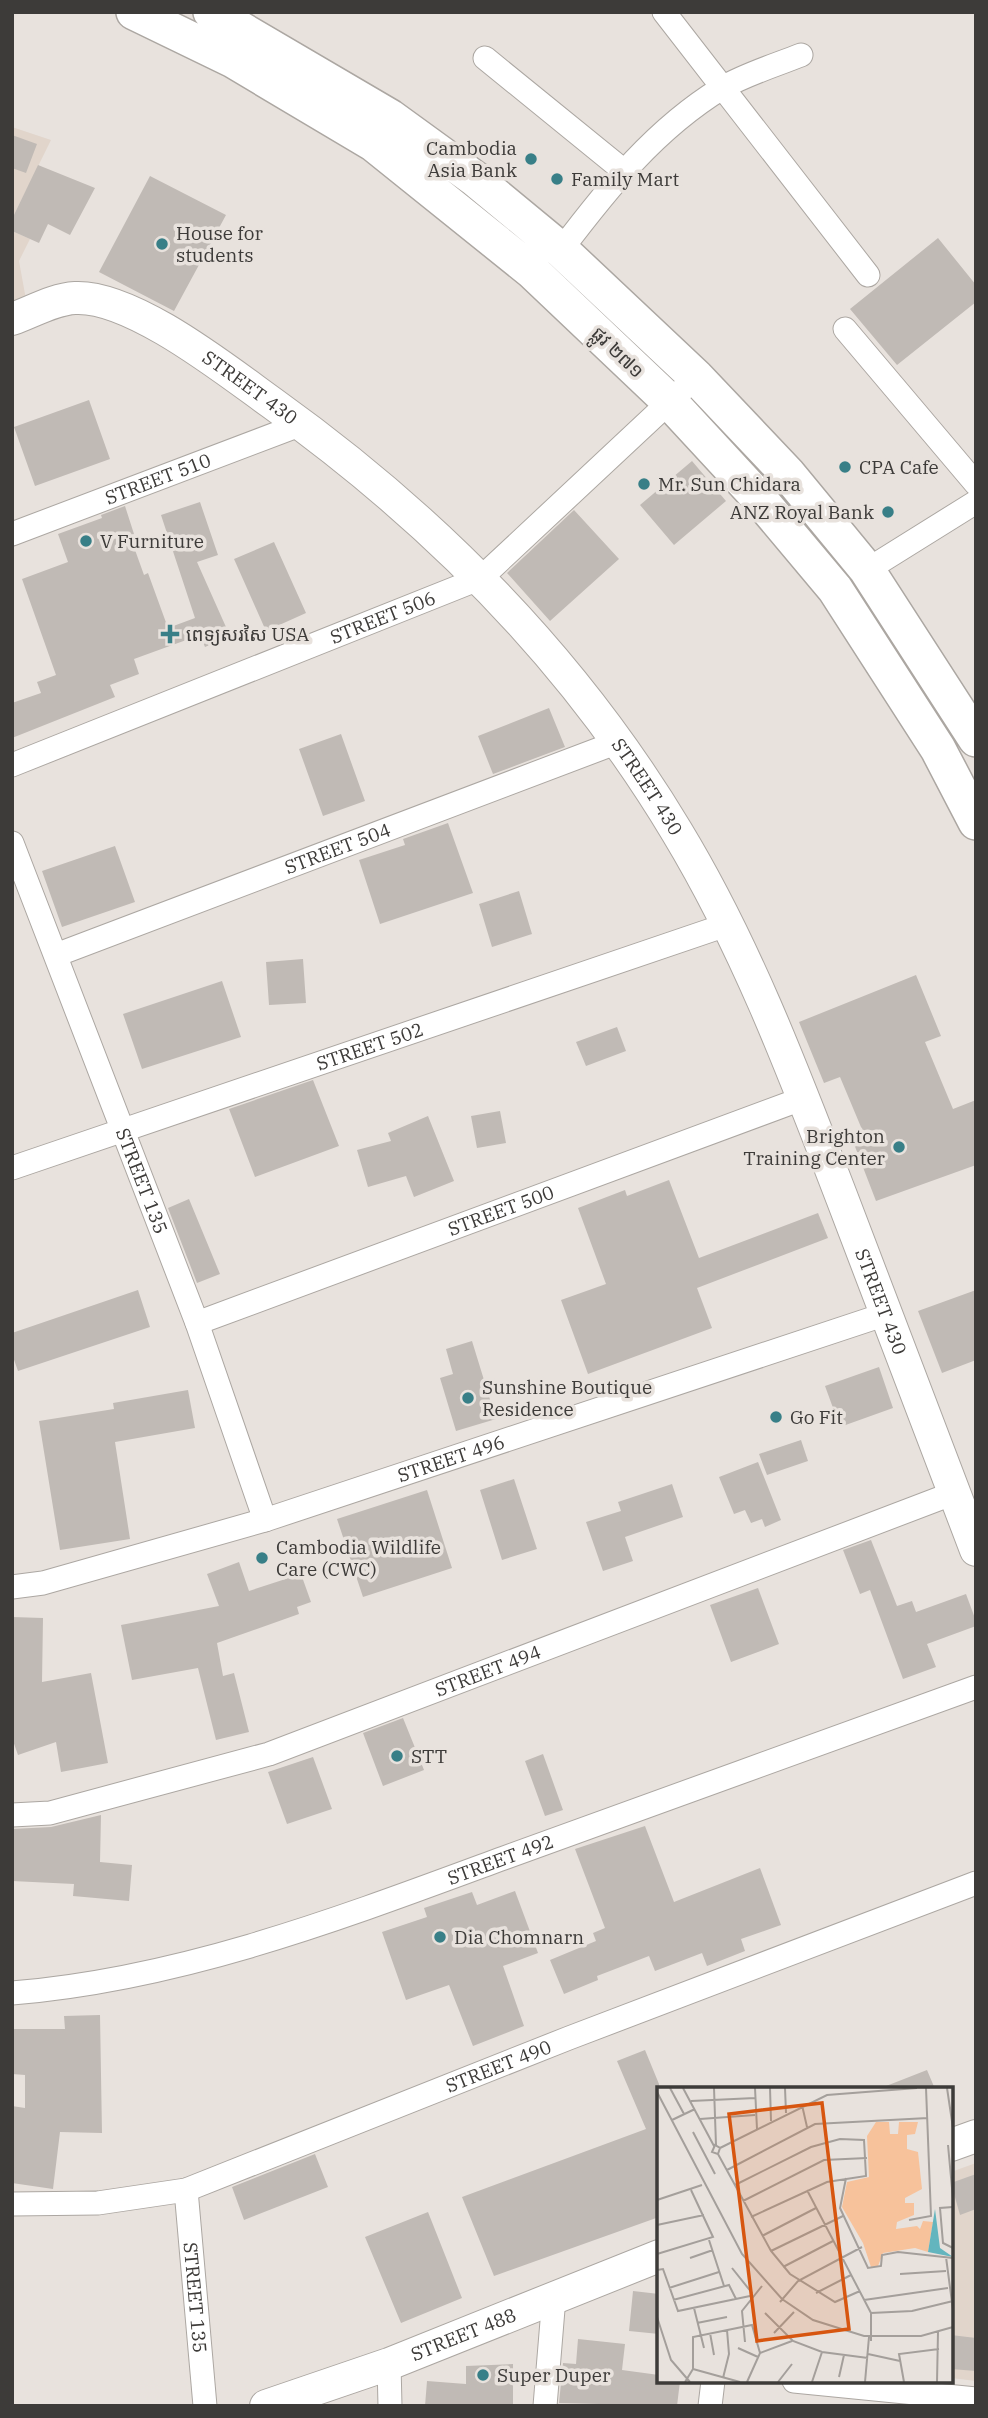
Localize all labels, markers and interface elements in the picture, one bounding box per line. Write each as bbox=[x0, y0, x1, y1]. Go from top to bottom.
place label: Cambodia Asia Bank bbox=[426, 136, 517, 182]
marker: Cambodia Asia Bank bbox=[523, 151, 539, 167]
place label: Family Mart bbox=[571, 167, 679, 191]
marker: Family Mart bbox=[549, 171, 565, 187]
place label: House for students bbox=[176, 221, 263, 267]
marker: House for students bbox=[154, 236, 170, 252]
street label: ផ្លូវ ២៧១ bbox=[583, 321, 649, 387]
street label: STREET 430 bbox=[198, 345, 302, 430]
street label: STREET 510 bbox=[101, 448, 214, 510]
place label: CPA Cafe bbox=[859, 455, 939, 479]
marker: CPA Cafe bbox=[837, 459, 853, 475]
place label: Mr. Sun Chidara bbox=[658, 472, 801, 496]
marker: Mr. Sun Chidara bbox=[636, 476, 652, 492]
place label: ANZ Royal Bank bbox=[730, 500, 874, 524]
marker: ANZ Royal Bank bbox=[880, 504, 896, 520]
place label: V Furniture bbox=[100, 529, 204, 553]
marker: V Furniture bbox=[78, 533, 94, 549]
street label: STREET 506 bbox=[326, 585, 439, 649]
place label: ពេទ្យសរសៃ USA bbox=[186, 622, 309, 646]
marker: ពេទ្យសរសៃ USA bbox=[160, 624, 180, 644]
street label: STREET 430 bbox=[607, 733, 688, 840]
street label: STREET 504 bbox=[281, 817, 394, 879]
street label: STREET 502 bbox=[313, 1017, 426, 1076]
street label: STREET 135 bbox=[111, 1124, 173, 1237]
place label: Brighton Training Center bbox=[743, 1124, 886, 1170]
marker: Brighton Training Center bbox=[891, 1139, 907, 1155]
street label: STREET 500 bbox=[444, 1180, 557, 1241]
street label: STREET 430 bbox=[850, 1245, 912, 1358]
place label: Sunshine Boutique Residence bbox=[482, 1375, 652, 1421]
marker: Sunshine Boutique Residence bbox=[460, 1390, 476, 1406]
place label: Go Fit bbox=[790, 1405, 843, 1429]
marker: Go Fit bbox=[768, 1409, 784, 1425]
street label: STREET 496 bbox=[394, 1429, 508, 1487]
place label: Cambodia Wildlife Care (CWC) bbox=[276, 1535, 441, 1581]
marker: Cambodia Wildlife Care (CWC) bbox=[254, 1550, 270, 1566]
street label: STREET 494 bbox=[431, 1640, 544, 1702]
place label: STT bbox=[411, 1744, 447, 1768]
marker: STT bbox=[389, 1748, 405, 1764]
street label: STREET 492 bbox=[444, 1829, 557, 1890]
place label: Dia Chomnarn bbox=[454, 1925, 584, 1949]
marker: Dia Chomnarn bbox=[432, 1929, 448, 1945]
street label: STREET 490 bbox=[442, 2034, 555, 2098]
inset map bbox=[657, 2087, 953, 2383]
street label: STREET 135 bbox=[179, 2241, 212, 2354]
street label: STREET 488 bbox=[407, 2302, 520, 2366]
place label: Super Duper bbox=[497, 2363, 611, 2387]
marker: Super Duper bbox=[475, 2367, 491, 2383]

